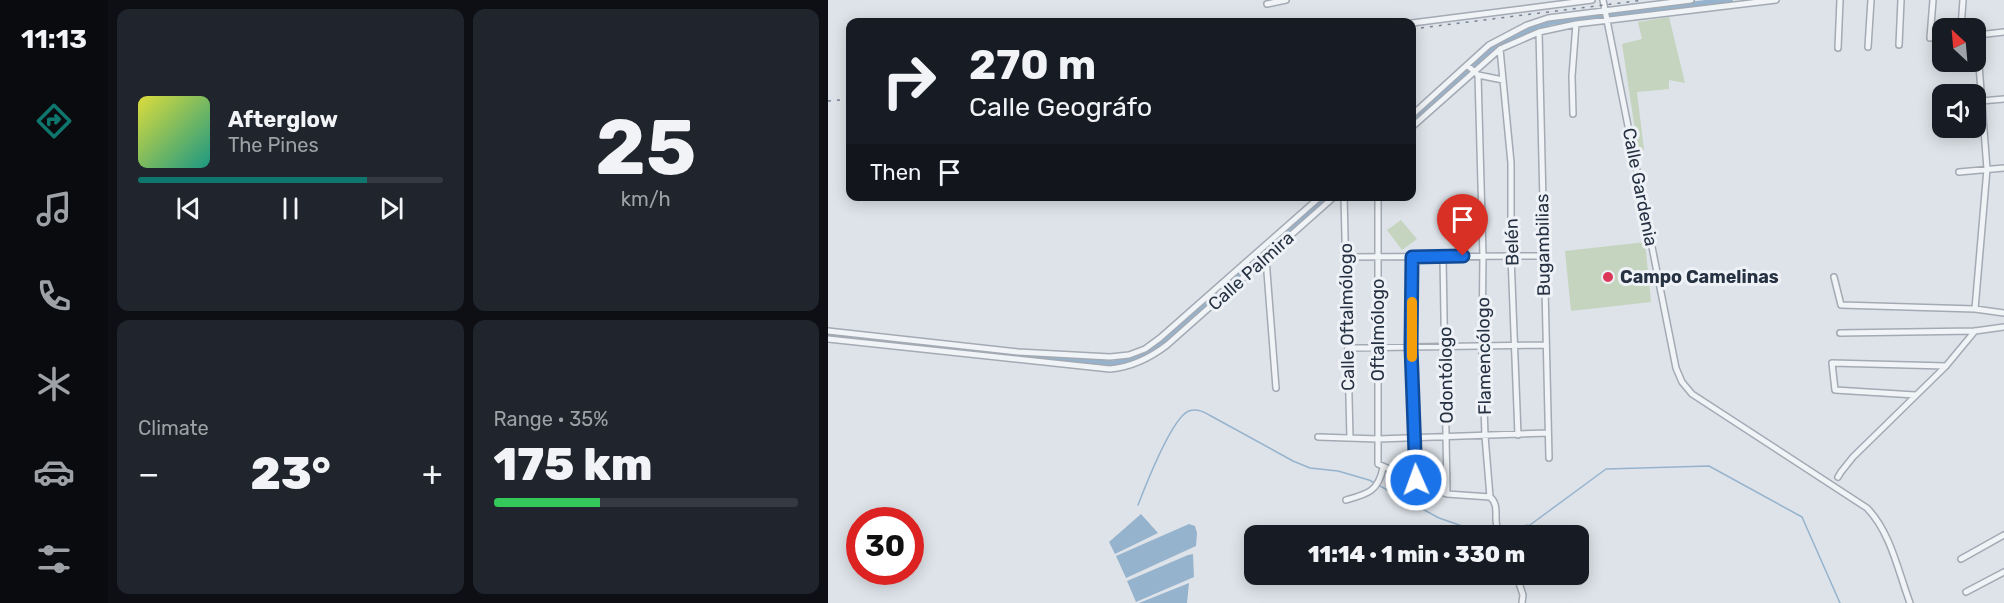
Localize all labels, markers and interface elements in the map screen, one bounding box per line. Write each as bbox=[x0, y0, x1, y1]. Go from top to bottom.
north arrow bbox=[1932, 18, 1986, 72]
map controls bbox=[1932, 18, 1986, 138]
text: 11:13 bbox=[21, 23, 87, 55]
text: 270 m bbox=[969, 40, 1096, 90]
icon: right bbox=[870, 42, 948, 120]
button: sound bbox=[1932, 84, 1986, 138]
text: Calle Geográfo bbox=[969, 91, 1152, 123]
icon: directions bbox=[33, 100, 75, 142]
text: 25 bbox=[595, 101, 696, 194]
text: Afterglow bbox=[228, 106, 338, 133]
street label: Calle Gardenia bbox=[1618, 126, 1662, 248]
text: The Pines bbox=[228, 133, 319, 157]
icon: arrive bbox=[933, 156, 966, 189]
text: Then bbox=[870, 159, 921, 186]
text: km/h bbox=[621, 187, 671, 211]
icon: music bbox=[33, 188, 75, 230]
icon: previous bbox=[172, 192, 205, 225]
icon: pause bbox=[274, 192, 307, 225]
icon: next bbox=[375, 192, 408, 225]
pin bbox=[1437, 194, 1488, 256]
street label: Bugambilias bbox=[1531, 194, 1555, 296]
icon: arrive bbox=[1446, 203, 1479, 236]
street label: Belén bbox=[1501, 218, 1523, 266]
street label: Calle Palmira bbox=[1204, 227, 1298, 315]
street label: Calle Oftalmólogo bbox=[1335, 243, 1359, 391]
place label: Campo Camelinas bbox=[1620, 266, 1779, 288]
marker: Campo Camelinas bbox=[1601, 270, 1615, 284]
icon: phone bbox=[33, 275, 75, 317]
street label: Oftalmólogo bbox=[1367, 279, 1389, 381]
street label: Flamencólogo bbox=[1472, 297, 1496, 415]
street label: Odontólogo bbox=[1434, 326, 1458, 424]
icon: climate bbox=[33, 363, 75, 405]
text: Range · 35% bbox=[494, 407, 608, 431]
text: Climate bbox=[138, 416, 209, 440]
text: 175 km bbox=[494, 438, 653, 491]
text: 23° bbox=[251, 447, 331, 500]
position arrow bbox=[1384, 448, 1448, 512]
icon: car bbox=[33, 451, 75, 493]
text: − bbox=[138, 454, 159, 493]
text: + bbox=[422, 454, 442, 493]
speed limit sign: 30 bbox=[846, 507, 924, 585]
icon: filters bbox=[33, 538, 75, 580]
text: 11:14 · 1 min · 330 m bbox=[1308, 541, 1525, 568]

